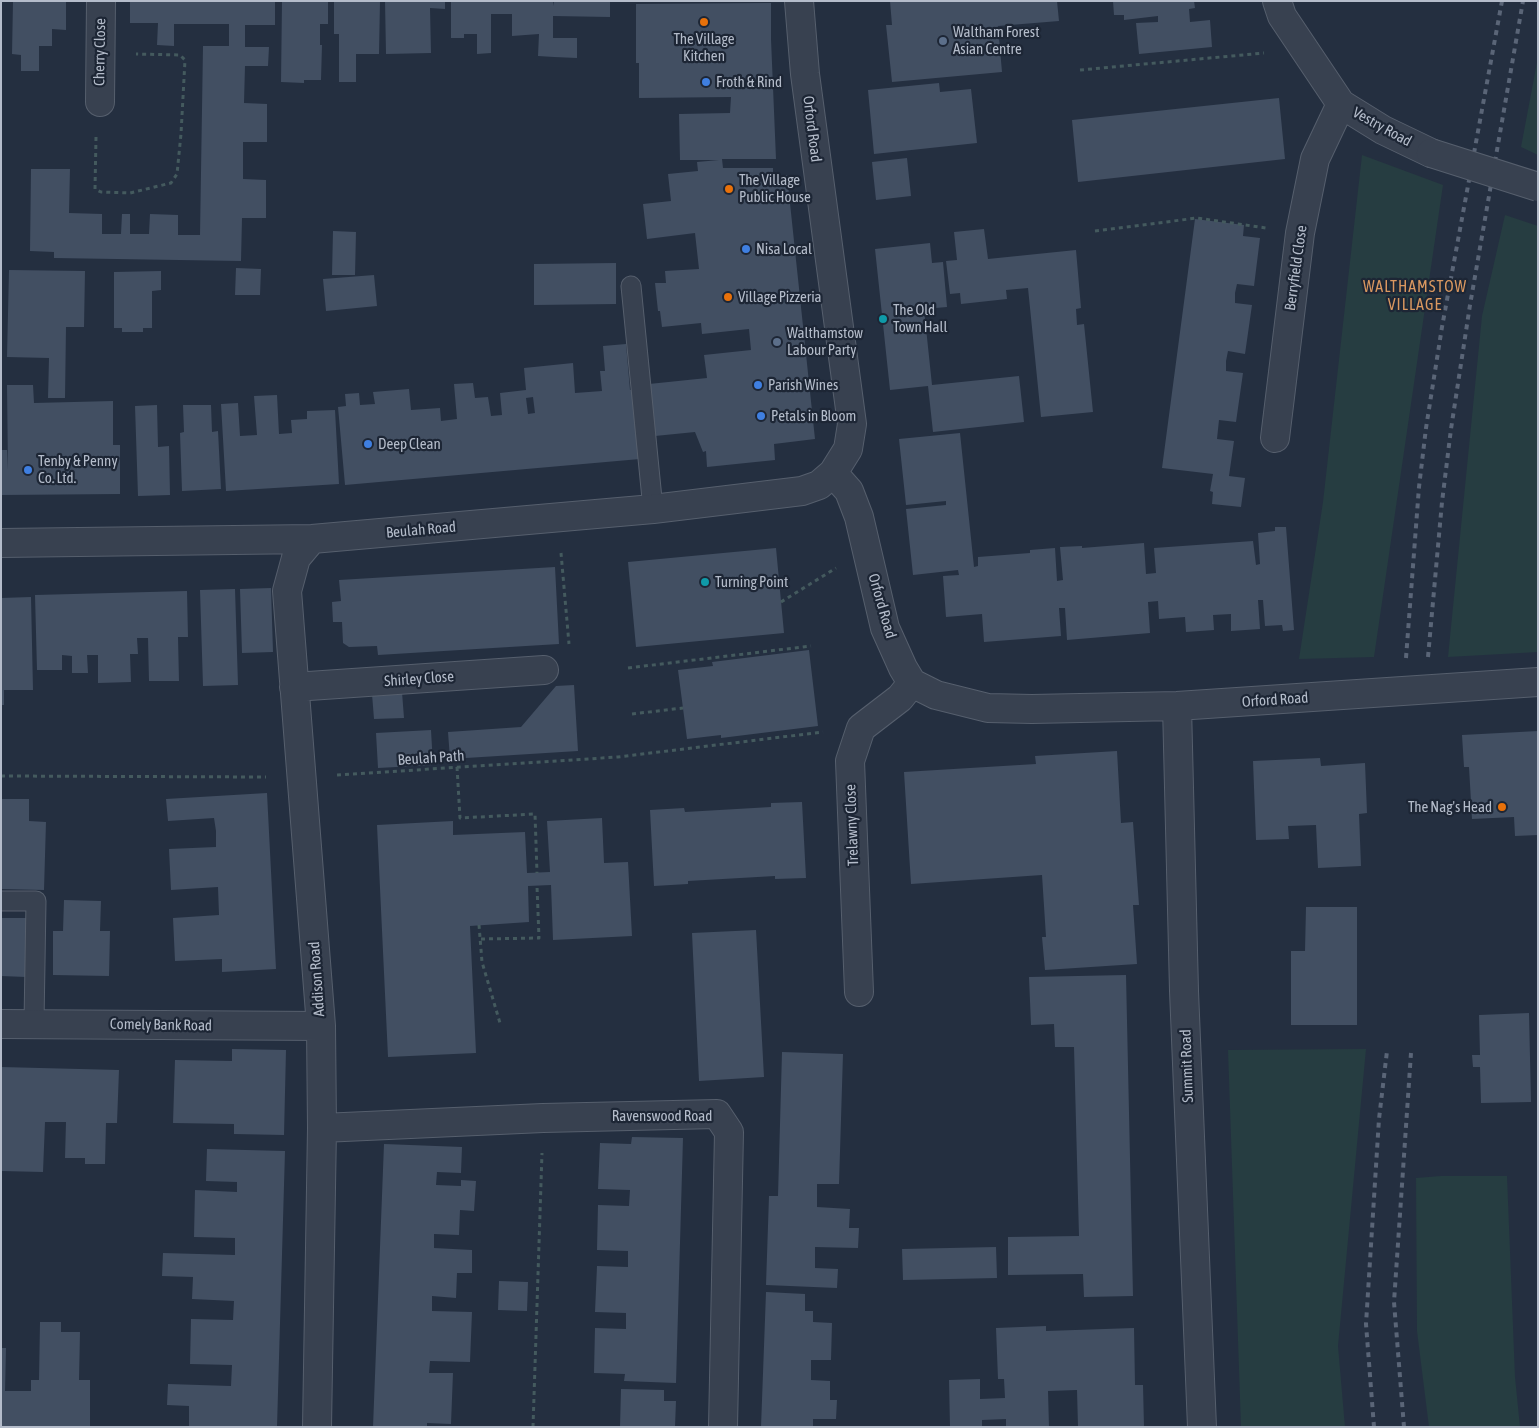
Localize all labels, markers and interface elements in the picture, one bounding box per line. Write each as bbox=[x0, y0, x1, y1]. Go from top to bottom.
marker: The Village Kitchen bbox=[698, 16, 710, 28]
street label: Cherry Close bbox=[90, 18, 110, 86]
place label: Waltham Forest Asian Centre bbox=[953, 23, 1039, 58]
place label: The Village Kitchen bbox=[673, 30, 735, 65]
marker: Waltham Forest Asian Centre bbox=[937, 35, 949, 47]
place label: Froth & Rind bbox=[716, 73, 782, 91]
marker: Froth & Rind bbox=[700, 76, 712, 88]
street label: Orford Road bbox=[799, 95, 825, 163]
street label: Vestry Road bbox=[1349, 103, 1415, 151]
place label: The Village Public House bbox=[739, 171, 811, 206]
marker: The Village Public House bbox=[723, 183, 735, 195]
street label: Berryfield Close bbox=[1281, 224, 1311, 312]
place label: Nisa Local bbox=[756, 240, 812, 258]
marker: Nisa Local bbox=[740, 243, 752, 255]
district label: WALTHAMSTOW VILLAGE bbox=[1362, 277, 1468, 315]
place label: Village Pizzeria bbox=[738, 288, 822, 306]
marker: Village Pizzeria bbox=[722, 291, 734, 303]
place label: The Old Town Hall bbox=[893, 301, 948, 336]
marker: The Old Town Hall bbox=[877, 313, 889, 325]
place label: Walthamstow Labour Party bbox=[787, 324, 863, 359]
marker: Walthamstow Labour Party bbox=[771, 336, 783, 348]
place label: Parish Wines bbox=[768, 376, 838, 394]
marker: Parish Wines bbox=[752, 379, 764, 391]
place label: Petals in Bloom bbox=[771, 407, 856, 425]
marker: Petals in Bloom bbox=[755, 410, 767, 422]
place label: Deep Clean bbox=[378, 435, 441, 453]
marker: Deep Clean bbox=[362, 438, 374, 450]
place label: Tenby & Penny Co. Ltd. bbox=[38, 452, 118, 487]
marker: Tenby & Penny Co. Ltd. bbox=[22, 464, 34, 476]
street label: Beulah Road bbox=[385, 518, 457, 542]
street label: Orford Road bbox=[864, 572, 900, 640]
place label: Turning Point bbox=[715, 573, 788, 591]
marker: Turning Point bbox=[699, 576, 711, 588]
street label: Shirley Close bbox=[384, 668, 454, 690]
street label: Orford Road bbox=[1241, 689, 1309, 711]
street label: Beulah Path bbox=[397, 747, 465, 769]
street label: Trelawny Close bbox=[842, 784, 862, 866]
place label: The Nag's Head bbox=[1408, 798, 1492, 816]
marker: The Nag's Head bbox=[1496, 801, 1508, 813]
street label: Addison Road bbox=[305, 941, 329, 1017]
street label: Comely Bank Road bbox=[110, 1015, 212, 1035]
street label: Summit Road bbox=[1177, 1029, 1197, 1103]
street label: Ravenswood Road bbox=[612, 1107, 712, 1125]

